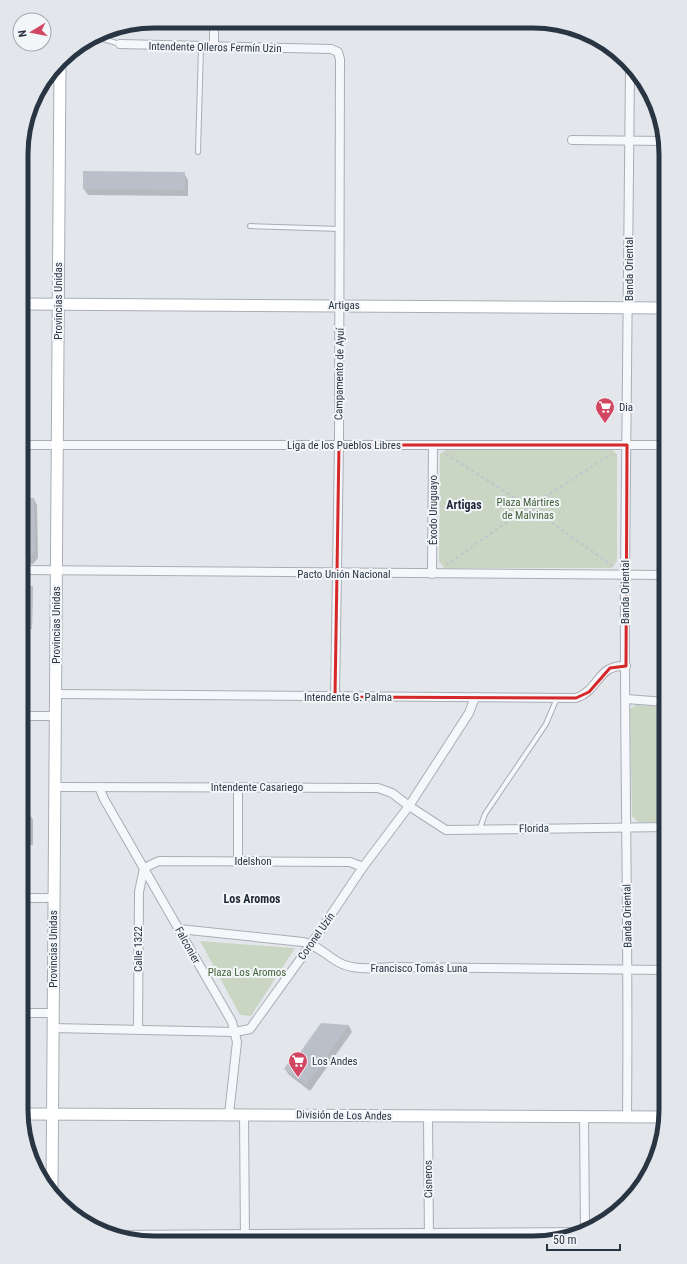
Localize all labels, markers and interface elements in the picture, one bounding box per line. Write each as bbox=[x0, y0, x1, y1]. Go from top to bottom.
north arrow bbox=[12, 12, 52, 52]
text: N bbox=[16, 29, 30, 38]
street label: Intendente Olleros Fermín Uzin bbox=[148, 40, 282, 55]
street label: Banda Oriental bbox=[623, 237, 636, 301]
street label: Provincias Unidas bbox=[52, 262, 65, 340]
street label: Artigas bbox=[328, 299, 360, 312]
street label: Campamento de Ayuí bbox=[332, 327, 347, 420]
supermarket icon: Dia bbox=[594, 396, 616, 424]
place label: Dia bbox=[619, 401, 633, 414]
street label: Liga de los Pueblos Libres bbox=[287, 439, 401, 452]
street label: Éxodo Uruguayo bbox=[427, 475, 440, 545]
park label: Plaza Mártires de Malvinas bbox=[497, 496, 559, 522]
district label: Artigas bbox=[446, 498, 482, 512]
street label: Banda Oriental bbox=[619, 560, 632, 624]
street label: Pacto Unión Nacional bbox=[297, 568, 391, 581]
street label: Provincias Unidas bbox=[50, 586, 63, 664]
street label: Intendente G. Palma bbox=[304, 691, 392, 704]
street label: Intendente Casariego bbox=[211, 781, 304, 794]
street label: Florida bbox=[519, 822, 549, 835]
street label: Idelshon bbox=[234, 855, 272, 868]
street label: Banda Oriental bbox=[620, 884, 635, 948]
district label: Los Aromos bbox=[223, 892, 281, 906]
street label: Provincias Unidas bbox=[47, 910, 60, 988]
street label: Coronel Uzín bbox=[295, 910, 338, 963]
street label: Falconier bbox=[172, 925, 203, 966]
street label: Calle 1322 bbox=[132, 926, 145, 972]
street label: Francisco Tomás Luna bbox=[370, 962, 468, 975]
park label: Plaza Los Aromos bbox=[208, 966, 286, 979]
supermarket icon: Los Andes bbox=[287, 1050, 309, 1078]
place label: Los Andes bbox=[312, 1055, 358, 1068]
street label: División de Los Andes bbox=[296, 1108, 392, 1123]
street label: Cisneros bbox=[422, 1160, 435, 1198]
scale bar bbox=[547, 1226, 620, 1252]
text: 50 m bbox=[553, 1233, 577, 1247]

